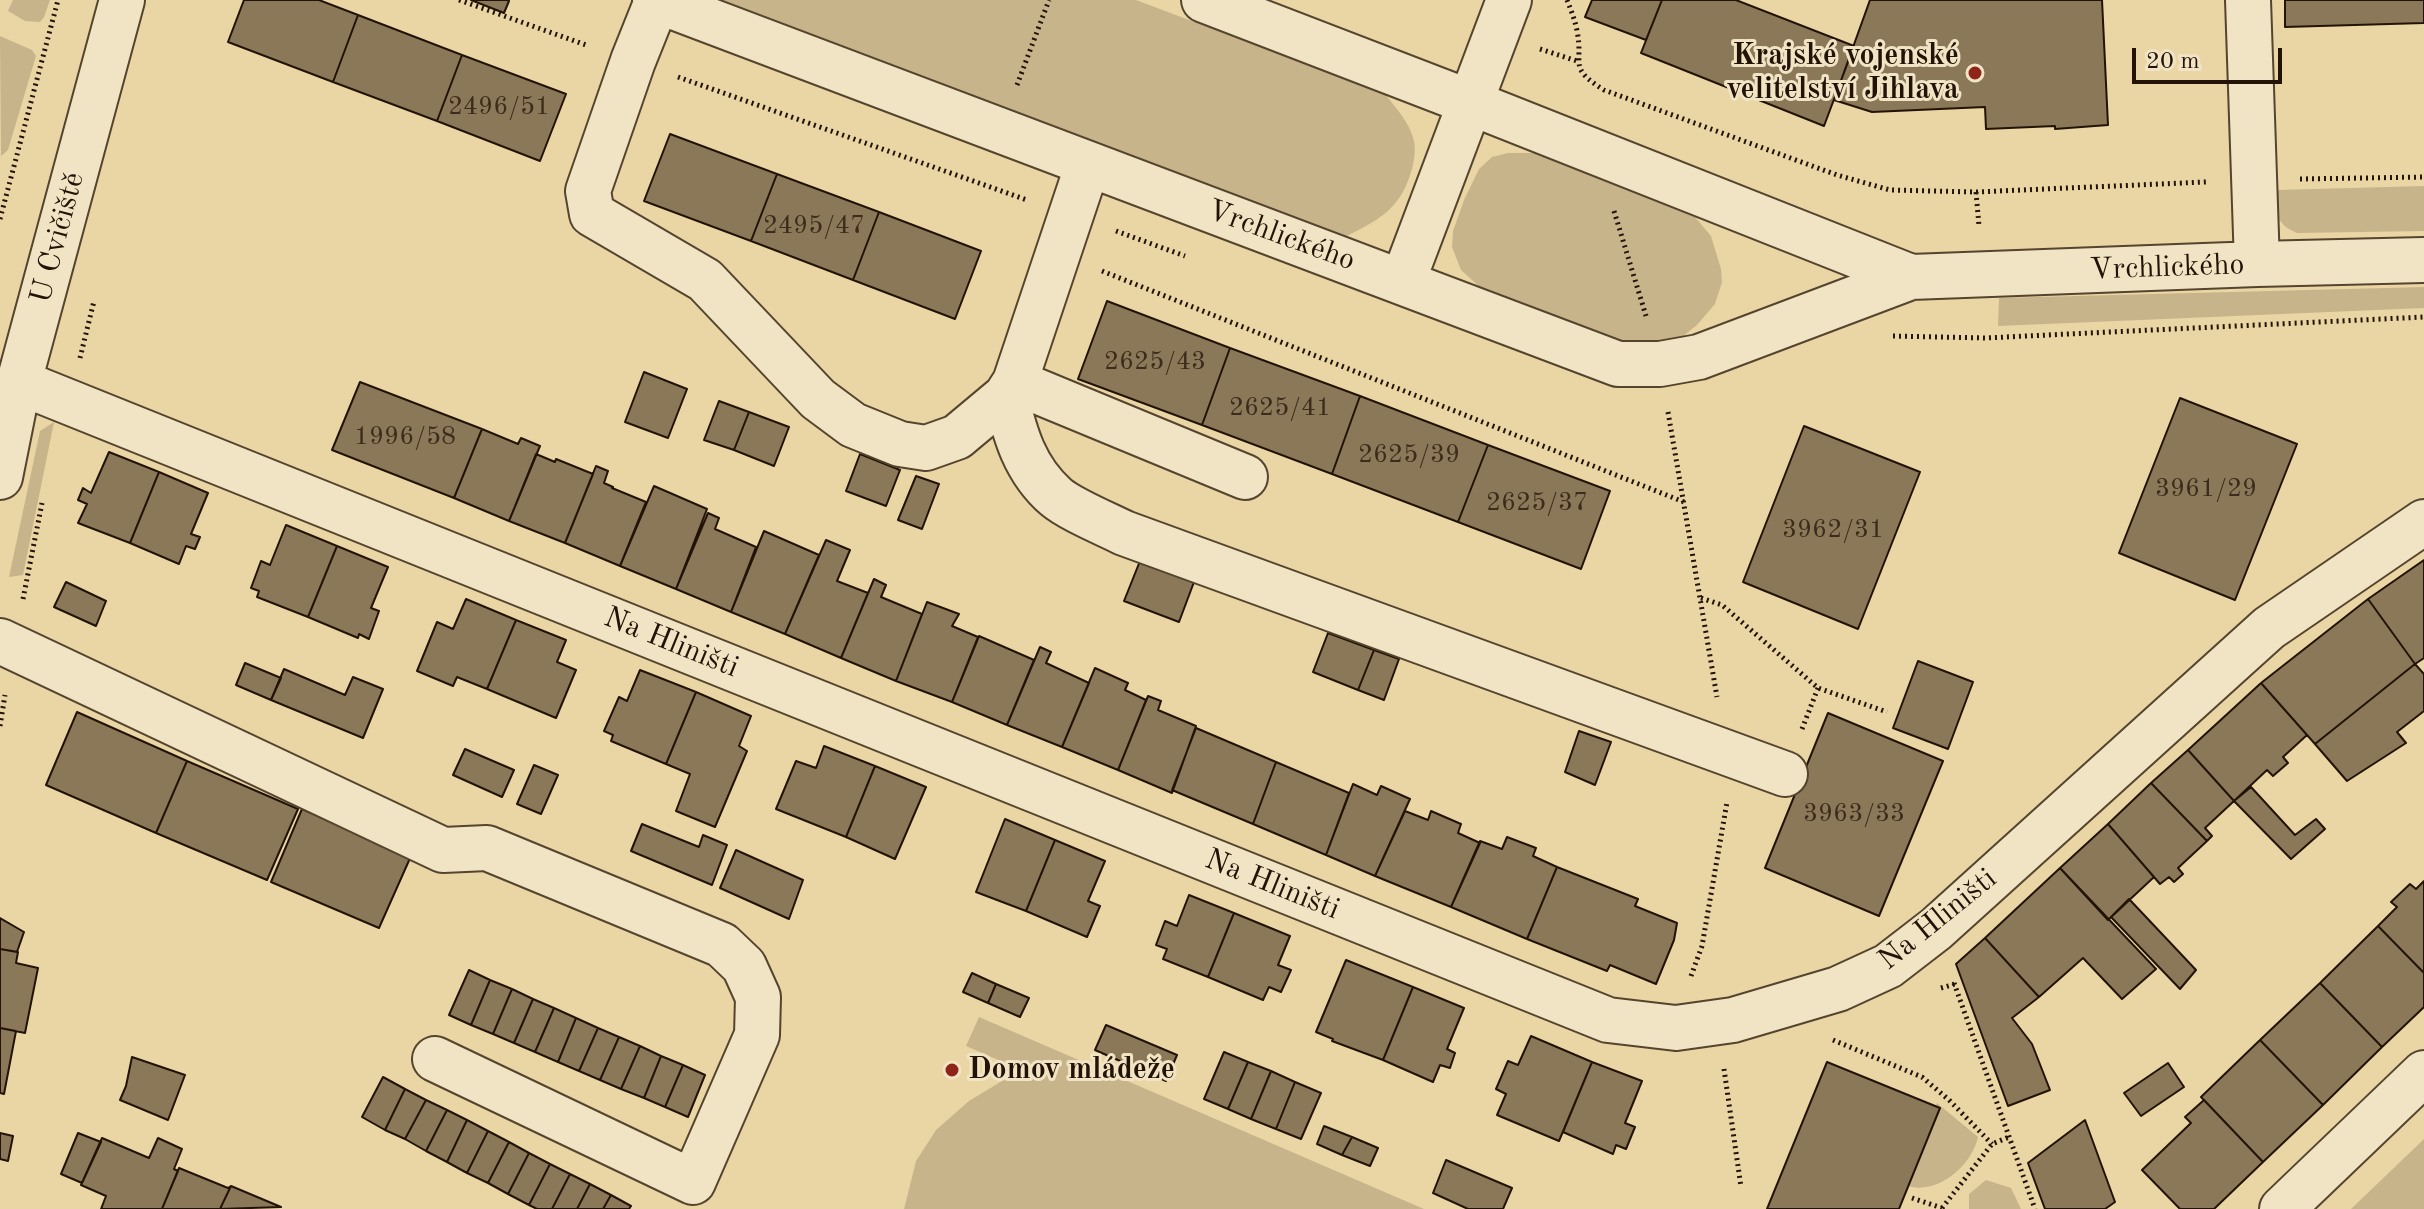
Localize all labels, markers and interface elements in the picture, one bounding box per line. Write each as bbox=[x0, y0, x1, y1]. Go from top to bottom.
scale bar bbox=[2136, 32, 2286, 82]
place label: Krajské vojenské velitelství Jihlava bbox=[1726, 38, 1959, 108]
text: 20 m bbox=[2146, 50, 2200, 74]
marker: Krajské vojenské velitelství Jihlava bbox=[1966, 64, 1984, 82]
house number: 2496/51 bbox=[448, 91, 550, 123]
street label: U Cvičiště bbox=[23, 168, 93, 308]
street label: Vrchlického bbox=[1202, 193, 1360, 279]
house number: 2495/47 bbox=[763, 210, 865, 242]
street label: Vrchlického bbox=[2089, 247, 2245, 289]
house number: 2625/43 bbox=[1104, 346, 1206, 378]
house number: 2625/41 bbox=[1229, 392, 1331, 424]
house number: 1996/58 bbox=[354, 421, 456, 453]
house number: 2625/39 bbox=[1358, 439, 1460, 471]
house number: 3961/29 bbox=[2155, 473, 2257, 505]
house number: 2625/37 bbox=[1486, 487, 1588, 519]
house number: 3962/31 bbox=[1782, 514, 1884, 546]
street label: Na Hliništi bbox=[598, 600, 744, 686]
house number: 3963/33 bbox=[1803, 798, 1905, 830]
street label: Na Hliništi bbox=[1199, 842, 1345, 928]
street label: Na Hliništi bbox=[1871, 861, 2005, 979]
place label: Domov mládeže bbox=[968, 1052, 1175, 1088]
marker: Domov mládeže bbox=[943, 1061, 961, 1079]

